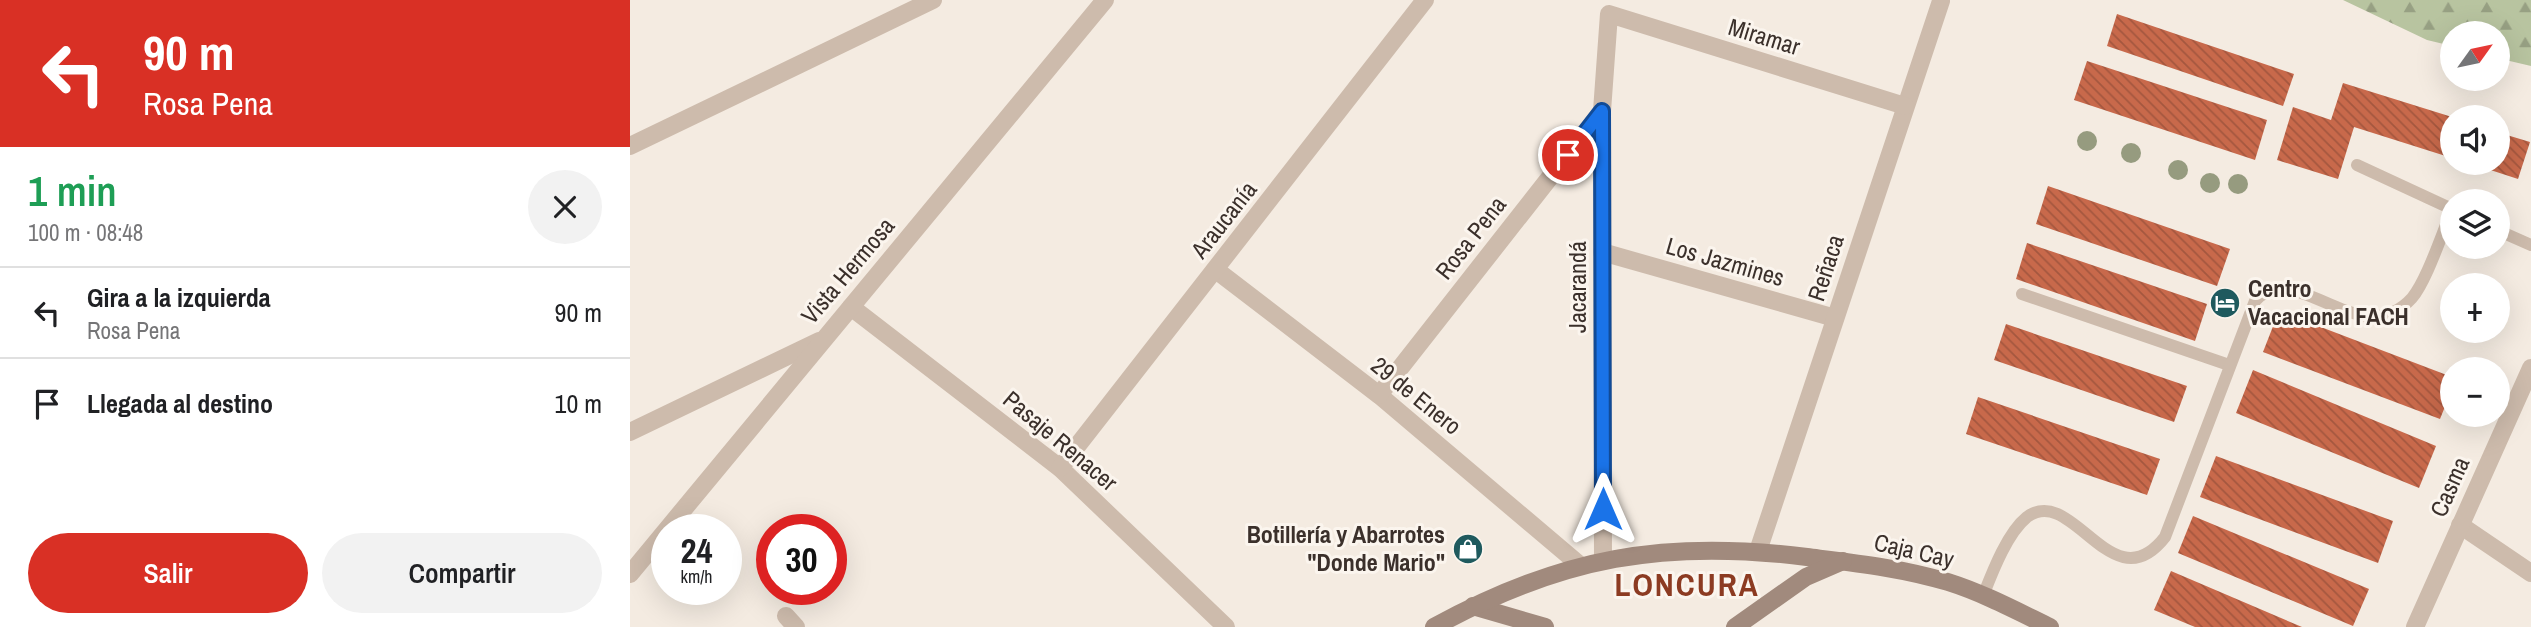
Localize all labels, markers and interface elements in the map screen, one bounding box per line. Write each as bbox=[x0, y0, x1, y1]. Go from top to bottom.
street label: Miramar bbox=[1725, 10, 1804, 62]
text: 90 m bbox=[143, 19, 235, 85]
north arrow bbox=[2440, 21, 2510, 91]
map controls bbox=[2440, 21, 2510, 427]
icon: left bbox=[28, 28, 119, 119]
text: Rosa Pena bbox=[143, 82, 273, 125]
button: sound bbox=[2440, 105, 2510, 175]
pin bbox=[1538, 125, 1598, 185]
icon: arrive bbox=[1549, 136, 1587, 174]
text: 1 min bbox=[28, 163, 117, 219]
button: close bbox=[528, 170, 602, 244]
street label: Araucanía bbox=[1182, 174, 1263, 265]
street label: Rosa Pena bbox=[1428, 189, 1513, 286]
button: layers bbox=[2440, 189, 2510, 259]
street label: Vista Hermosa bbox=[793, 210, 901, 330]
text: 100 m · 08:48 bbox=[28, 217, 143, 248]
street label: Los Jazmines bbox=[1663, 229, 1788, 293]
street label: Reñaca bbox=[1799, 230, 1851, 305]
street label: Jacarandá bbox=[1561, 241, 1593, 333]
place label: Centro Vacacional FACH bbox=[2248, 272, 2409, 332]
button: + bbox=[2440, 273, 2510, 343]
text: Gira a la izquierda bbox=[87, 280, 271, 315]
hotel icon: Centro Vacacional FACH bbox=[2208, 286, 2242, 320]
icon: left bbox=[28, 294, 66, 332]
text: 90 m bbox=[555, 295, 602, 330]
text: Rosa Pena bbox=[87, 315, 180, 346]
street label: 29 de Enero bbox=[1365, 349, 1468, 441]
button: − bbox=[2440, 357, 2510, 427]
street label: Pasaje Renacer bbox=[997, 383, 1125, 498]
icon: arrive bbox=[28, 385, 66, 423]
text: Llegada al destino bbox=[87, 386, 273, 421]
text: 10 m bbox=[555, 386, 602, 421]
street label: Casma bbox=[2422, 452, 2476, 522]
position arrow bbox=[1566, 472, 1640, 546]
speed limit sign: 30 bbox=[756, 514, 847, 605]
place label: Botillería y Abarrotes "Donde Mario" bbox=[1247, 518, 1445, 578]
street label: Caja Cay bbox=[1871, 525, 1957, 575]
text: 24 bbox=[681, 527, 712, 574]
shop icon: Botillería y Abarrotes "Donde Mario" bbox=[1451, 532, 1485, 566]
button: Salir bbox=[28, 533, 308, 613]
button: Compartir bbox=[322, 533, 602, 613]
district label: LONCURA bbox=[1614, 563, 1760, 606]
text: km/h bbox=[681, 564, 713, 589]

